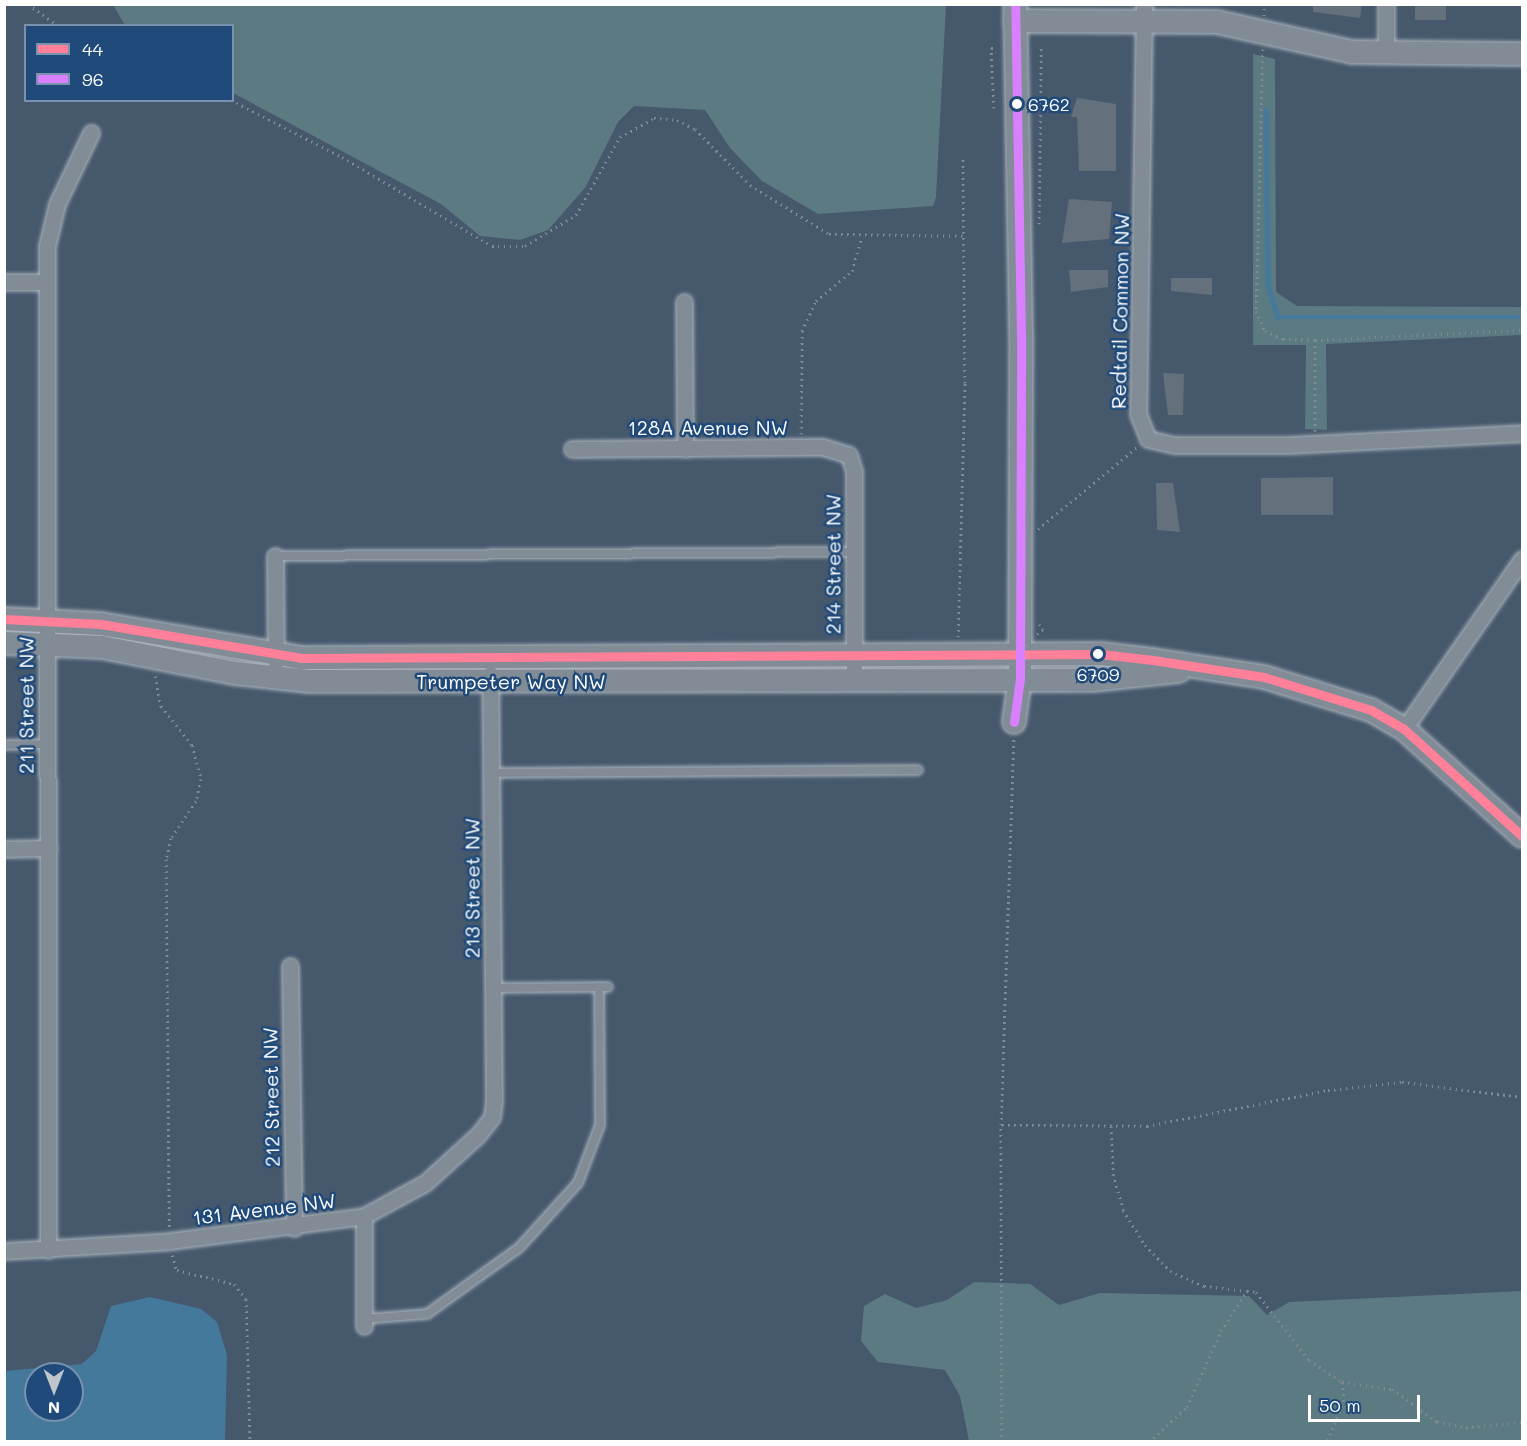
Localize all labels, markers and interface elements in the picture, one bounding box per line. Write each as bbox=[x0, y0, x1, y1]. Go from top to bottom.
legend bbox=[24, 24, 234, 102]
text: 44 bbox=[82, 37, 103, 61]
text: 96 bbox=[82, 67, 104, 91]
place label: 6762 bbox=[1028, 93, 1070, 115]
marker: 6762 bbox=[1011, 98, 1023, 110]
street label: Redtail Common NW bbox=[1106, 213, 1134, 409]
street label: 128A Avenue NW bbox=[628, 415, 788, 439]
street label: 214 Street NW bbox=[821, 494, 845, 634]
street label: 211 Street NW bbox=[14, 636, 38, 774]
marker: 6709 bbox=[1092, 648, 1104, 660]
place label: 6709 bbox=[1077, 663, 1119, 685]
street label: Trumpeter Way NW bbox=[416, 669, 606, 693]
street label: 213 Street NW bbox=[460, 818, 484, 958]
street label: 212 Street NW bbox=[258, 1027, 284, 1167]
street label: 131 Avenue NW bbox=[191, 1188, 337, 1230]
north arrow bbox=[24, 1362, 84, 1422]
scale bar bbox=[1311, 1383, 1424, 1421]
text: 50 m bbox=[1319, 1393, 1361, 1417]
text: N bbox=[48, 1398, 60, 1419]

